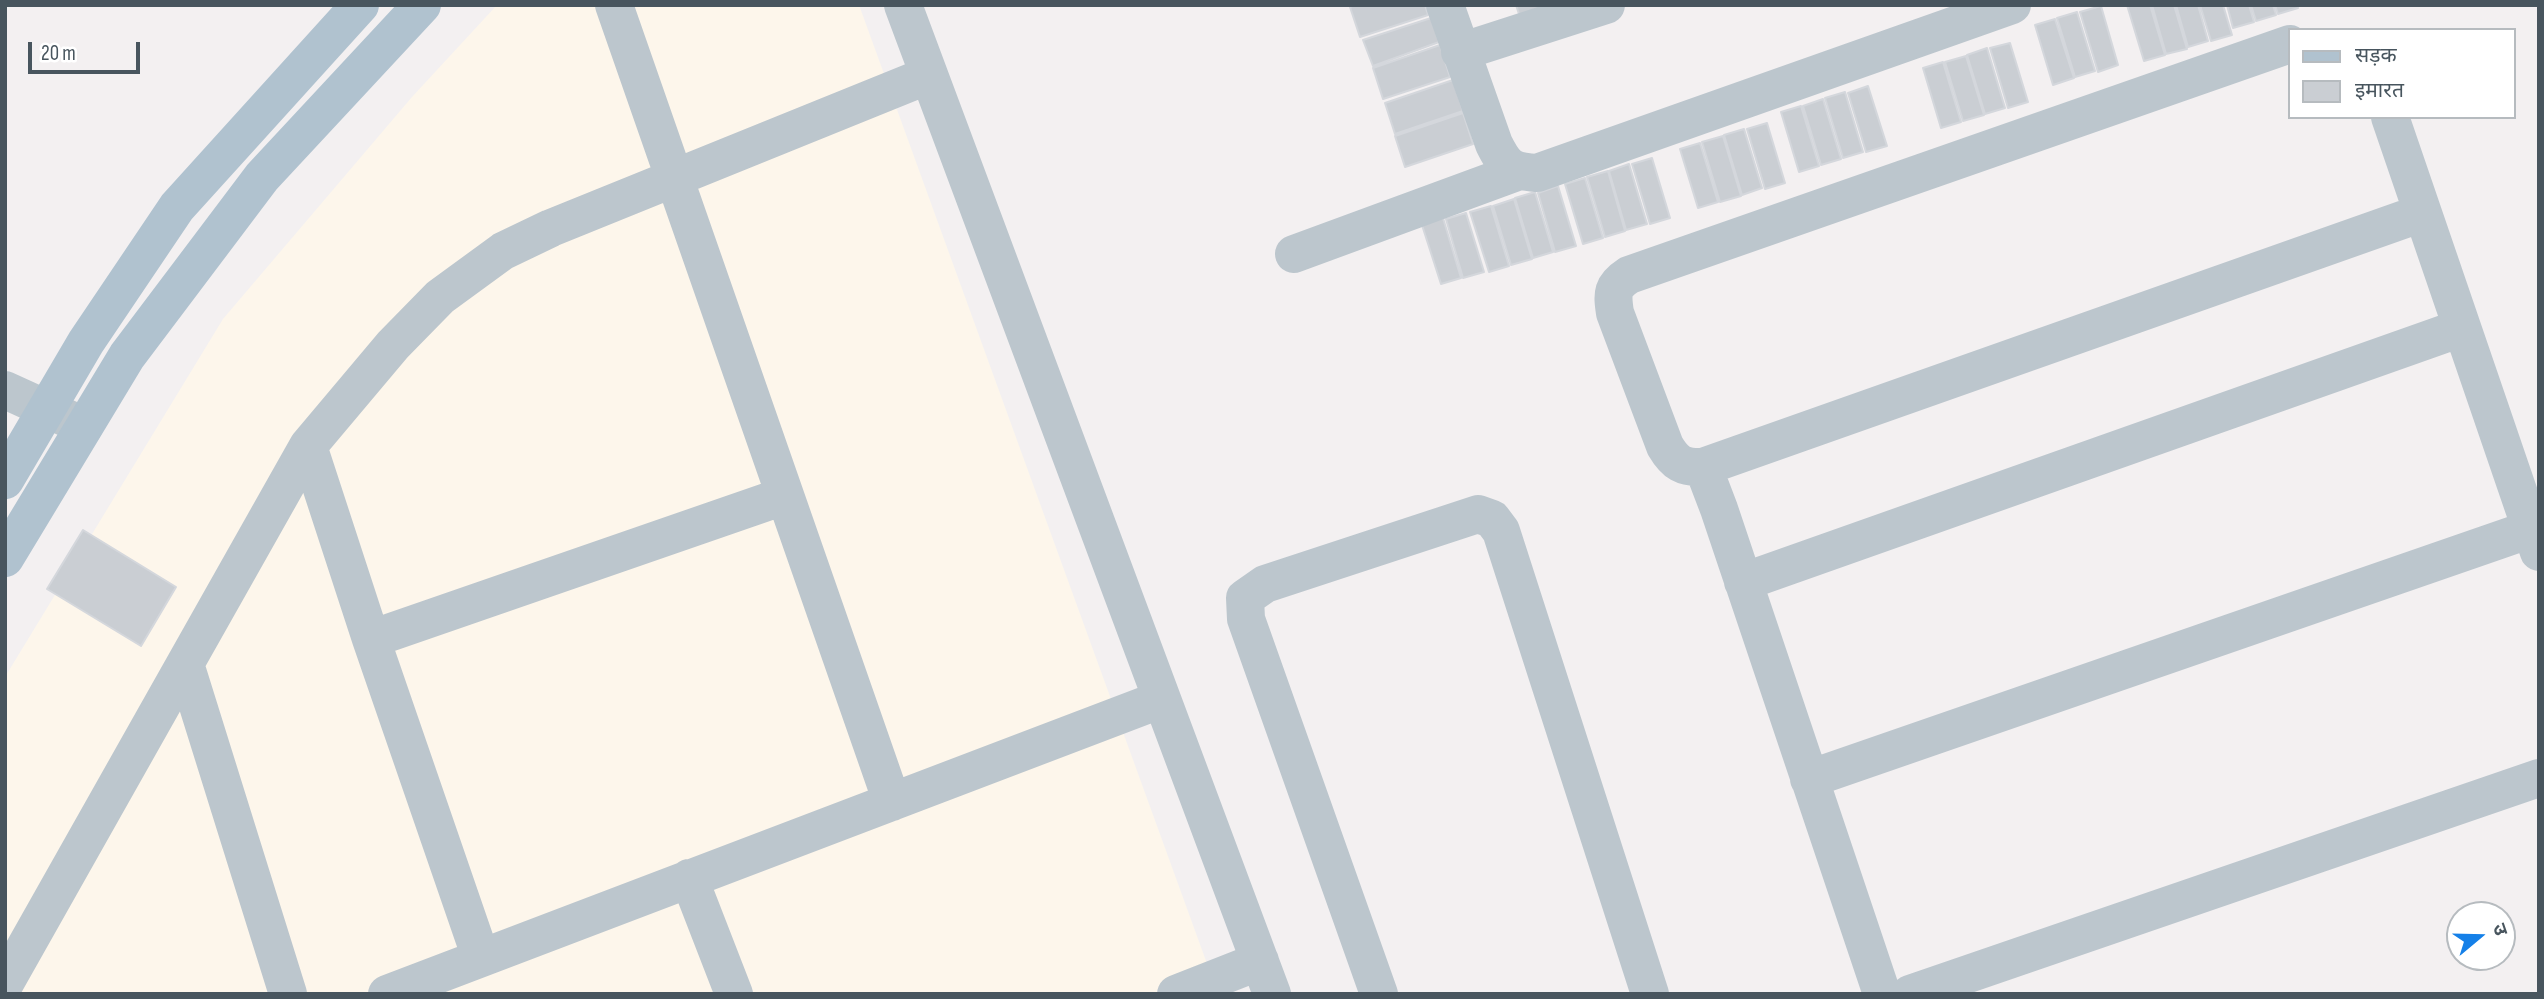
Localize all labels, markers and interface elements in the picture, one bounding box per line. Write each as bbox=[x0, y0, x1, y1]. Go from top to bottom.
scale bar bbox=[32, 28, 144, 72]
legend bbox=[2288, 28, 2516, 119]
text: 20 m bbox=[41, 41, 76, 66]
text: सड़क bbox=[2355, 43, 2397, 68]
text: इमारत bbox=[2355, 78, 2404, 103]
north arrow bbox=[2446, 901, 2516, 971]
text: उ bbox=[2487, 921, 2512, 939]

